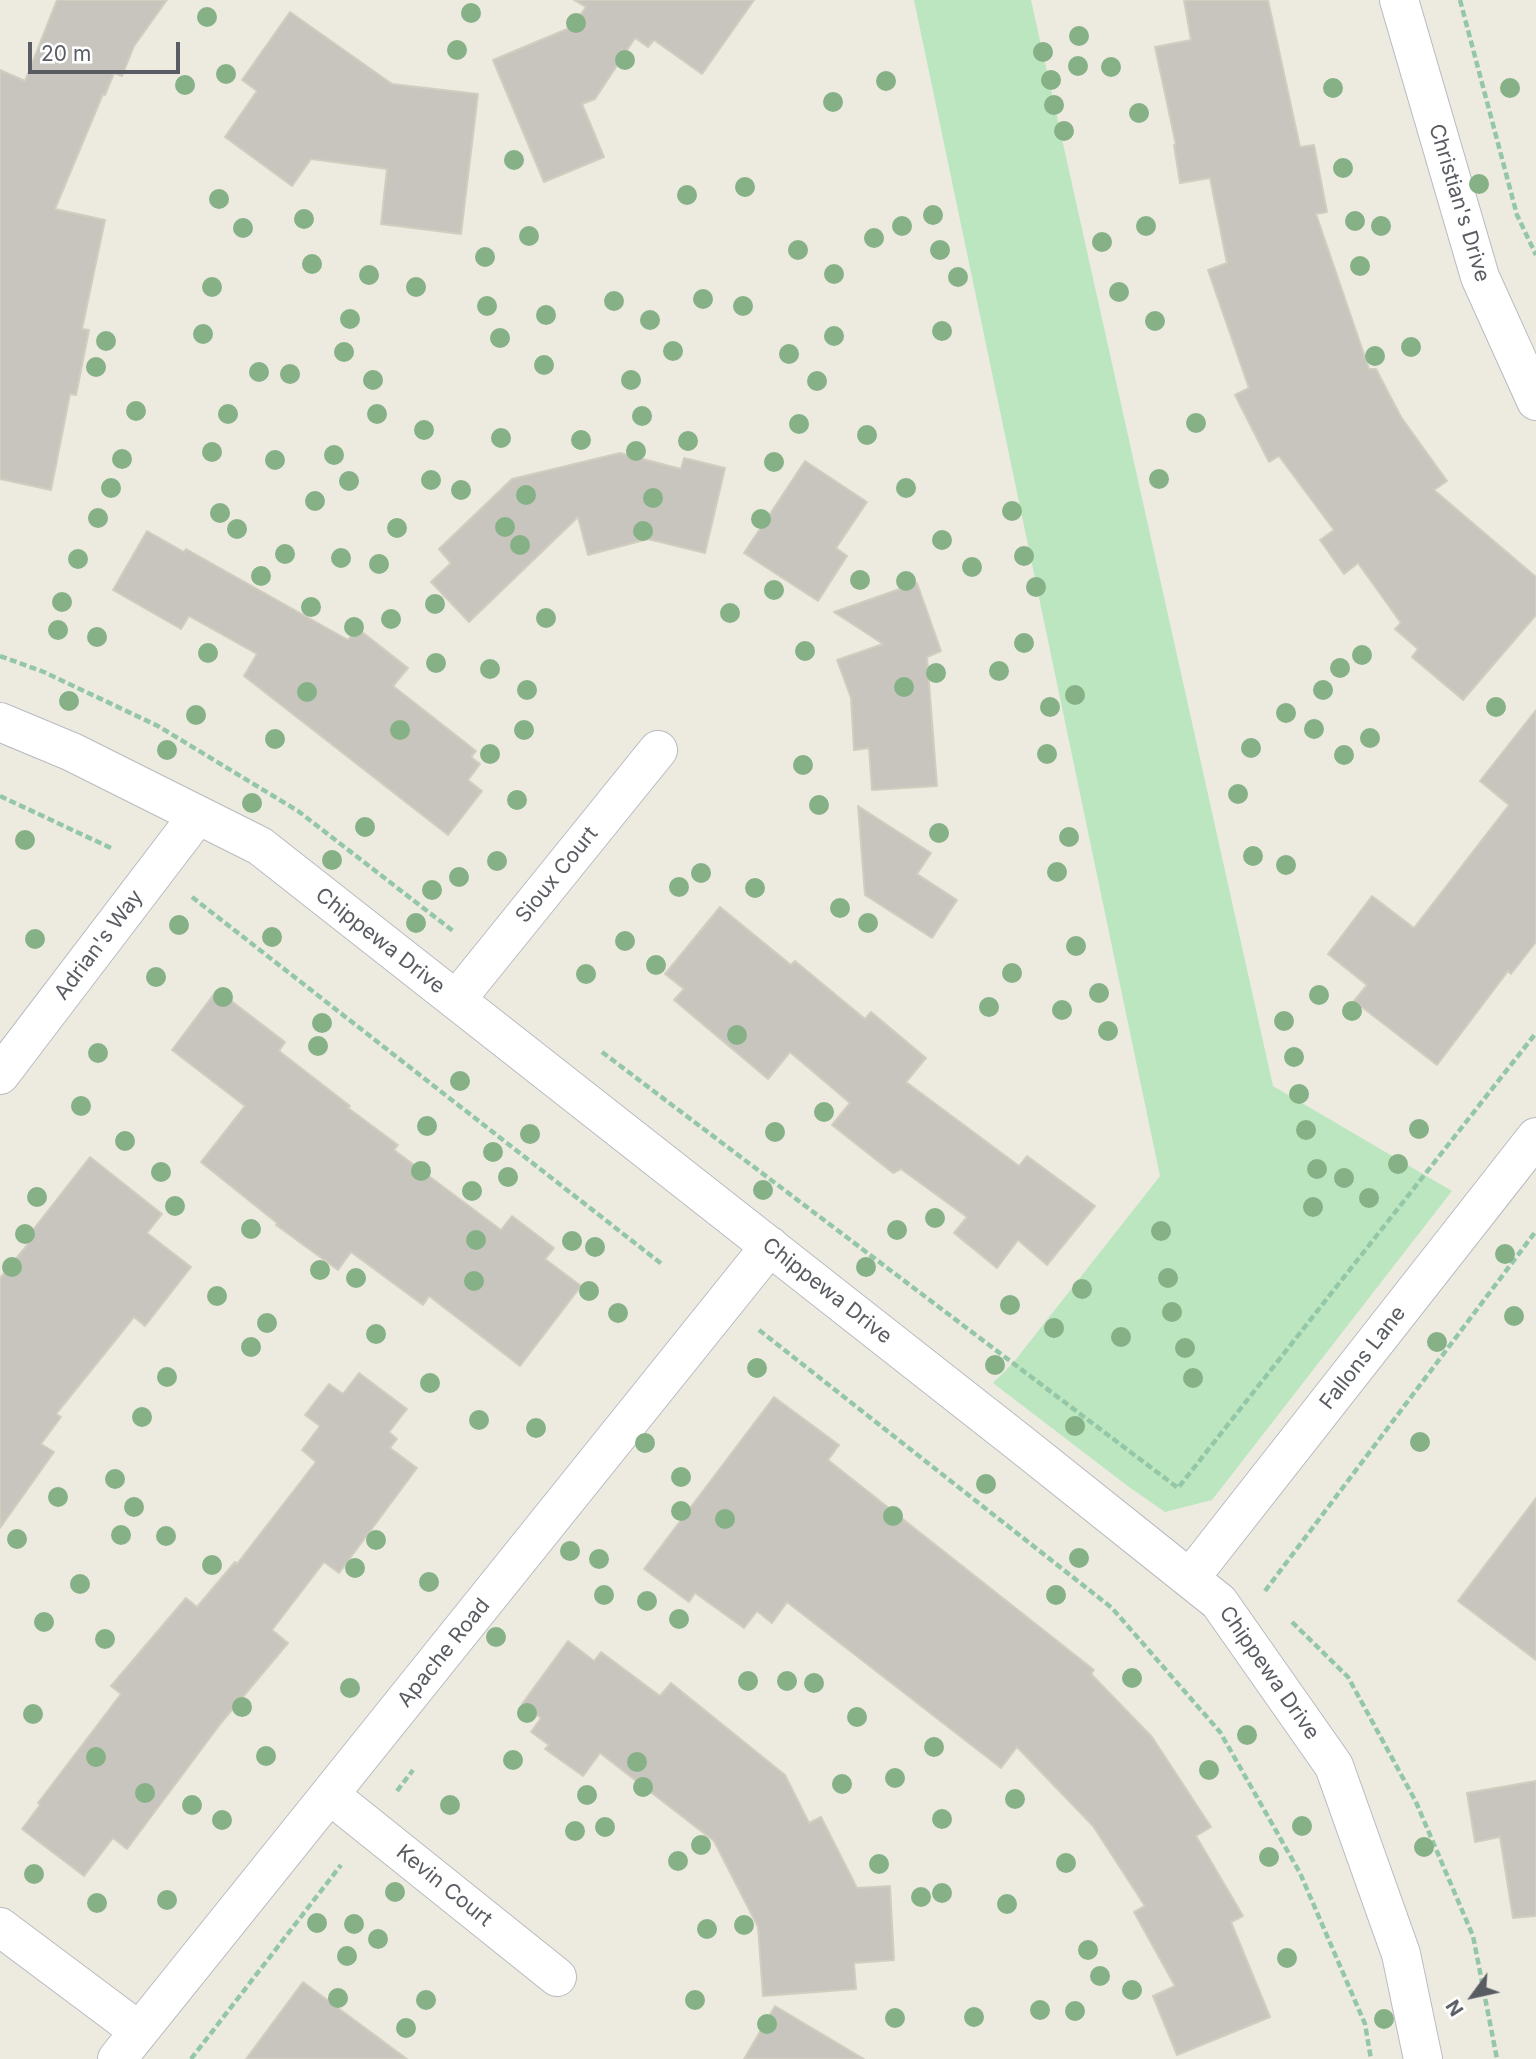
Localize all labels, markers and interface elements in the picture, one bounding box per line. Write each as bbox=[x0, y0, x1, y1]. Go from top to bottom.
scale bar bbox=[32, 28, 184, 72]
text: 20 m bbox=[41, 41, 91, 66]
street label: Christian's Drive bbox=[1423, 121, 1495, 285]
street label: Sioux Court bbox=[511, 822, 603, 928]
street label: Chippewa Drive bbox=[310, 883, 450, 999]
street label: Adrian's Way bbox=[49, 885, 149, 1005]
street label: Chippewa Drive bbox=[757, 1233, 897, 1349]
street label: Fallons Lane bbox=[1315, 1301, 1411, 1415]
street label: Apache Road bbox=[392, 1594, 496, 1712]
street label: Chippewa Drive bbox=[1214, 1601, 1324, 1745]
street label: Kevin Court bbox=[391, 1840, 497, 1932]
north arrow bbox=[1438, 1961, 1508, 2031]
text: N bbox=[1441, 1995, 1469, 2020]

